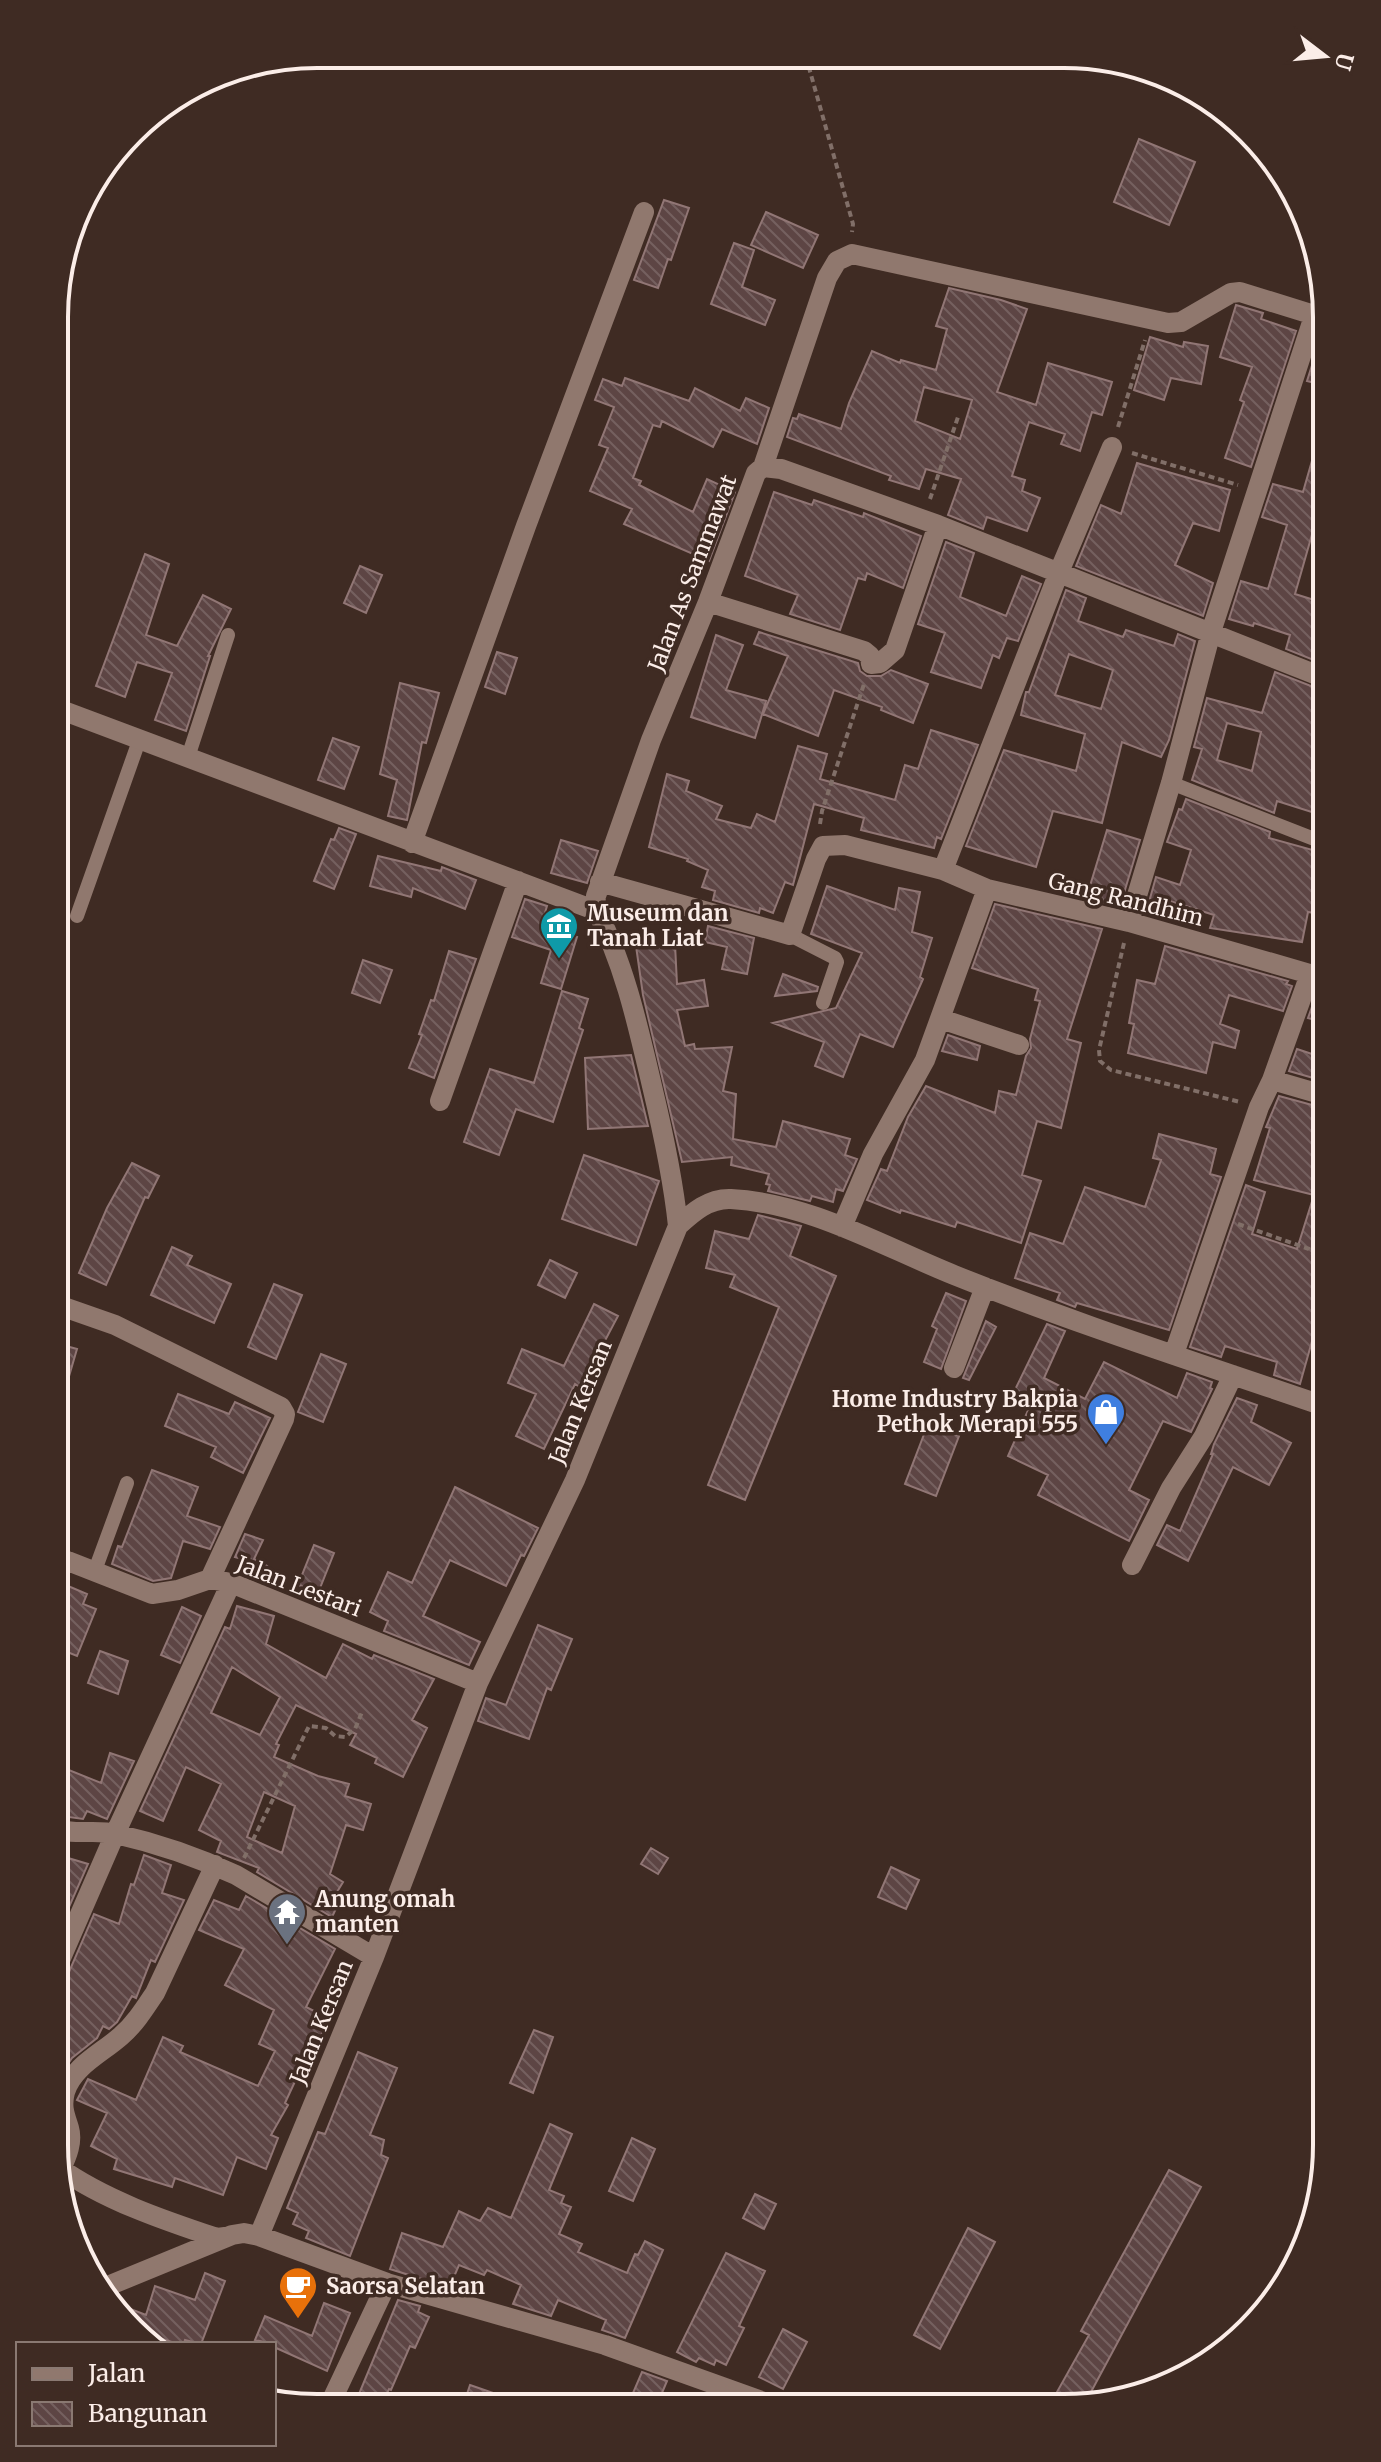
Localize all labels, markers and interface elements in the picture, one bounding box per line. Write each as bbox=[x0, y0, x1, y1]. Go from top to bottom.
north arrow bbox=[1285, 16, 1365, 96]
text: U bbox=[1328, 50, 1360, 74]
street label: Jalan As Sammawat bbox=[641, 470, 743, 676]
street label: Gang Randhim bbox=[1045, 866, 1207, 932]
place label: Museum dan Tanah Liat bbox=[587, 899, 728, 952]
museum icon: Museum dan Tanah Liat bbox=[538, 905, 580, 960]
street label: Jalan Kersan bbox=[542, 1335, 618, 1469]
place label: Home Industry Bakpia Pethok Merapi 555 bbox=[832, 1385, 1078, 1438]
shop icon: Home Industry Bakpia Pethok Merapi 555 bbox=[1085, 1391, 1127, 1446]
street label: Jalan Lestari bbox=[232, 1549, 366, 1623]
place label: Anung omah manten bbox=[314, 1885, 455, 1938]
temple icon: Anung omah manten bbox=[266, 1891, 308, 1946]
street label: Jalan Kersan bbox=[283, 1955, 359, 2089]
cafe icon: Saorsa Selatan bbox=[277, 2265, 319, 2320]
place label: Saorsa Selatan bbox=[326, 2272, 485, 2300]
legend bbox=[16, 2342, 276, 2446]
text: Jalan bbox=[87, 2358, 146, 2389]
text: Bangunan bbox=[88, 2398, 208, 2429]

